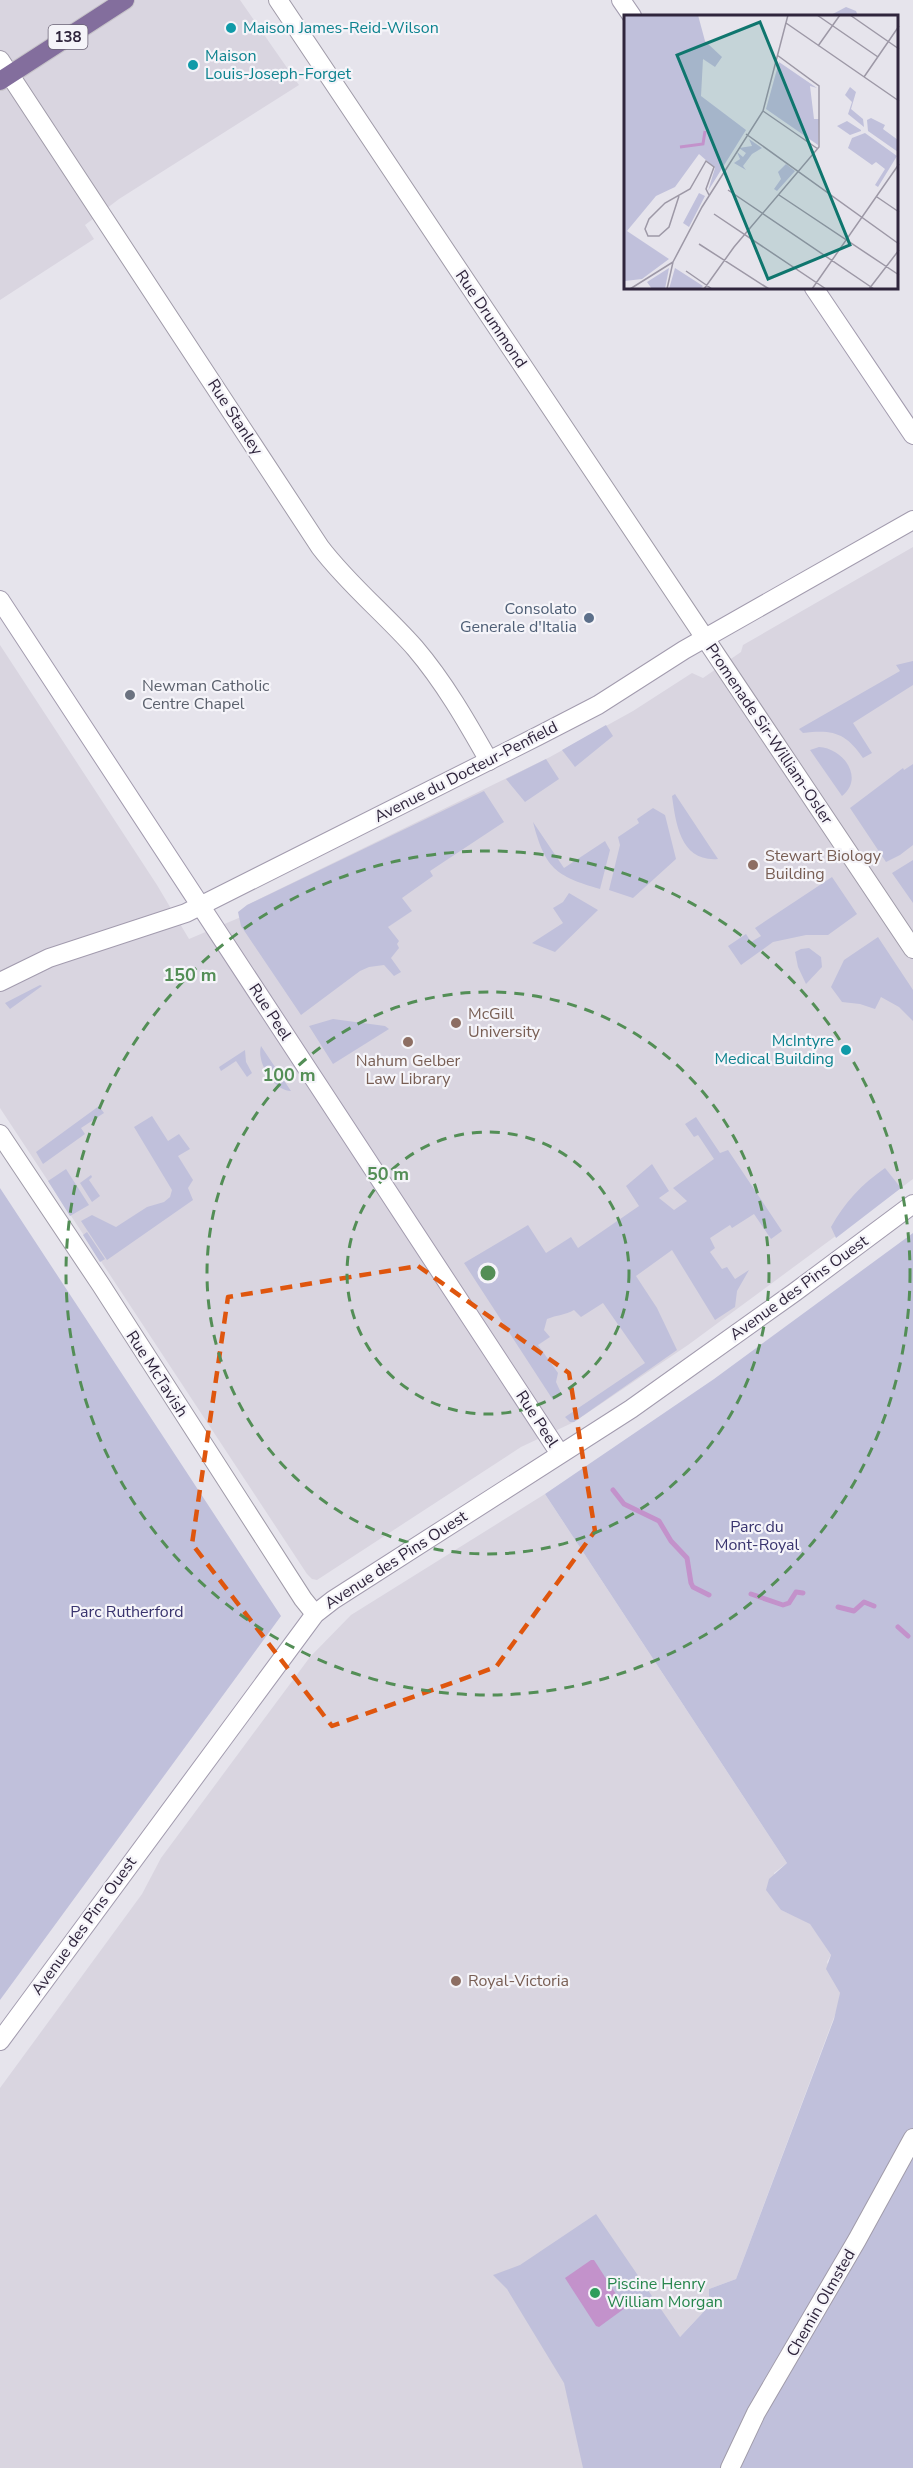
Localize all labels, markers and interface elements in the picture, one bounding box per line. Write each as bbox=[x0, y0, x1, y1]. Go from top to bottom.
inset map bbox=[624, 15, 898, 290]
place label: Maison James-Reid-Wilson bbox=[243, 17, 439, 39]
marker: Maison James-Reid-Wilson bbox=[224, 21, 238, 35]
road number: 138 bbox=[48, 25, 88, 49]
place label: Maison Louis-Joseph-Forget bbox=[205, 45, 352, 85]
marker: Maison Louis-Joseph-Forget bbox=[186, 58, 200, 72]
street label: Rue Drummond bbox=[450, 266, 532, 372]
street label: Rue Stanley bbox=[202, 375, 268, 460]
place label: Consolato Generale d'Italia bbox=[460, 598, 577, 638]
marker: Consolato Generale d'Italia bbox=[582, 611, 596, 625]
street label: Promenade Sir-William-Osler bbox=[700, 639, 838, 829]
place label: Newman Catholic Centre Chapel bbox=[142, 675, 270, 715]
marker: Newman Catholic Centre Chapel bbox=[123, 688, 137, 702]
street label: Avenue du Docteur-Penfield bbox=[371, 716, 561, 828]
place label: Stewart Biology Building bbox=[765, 845, 882, 885]
marker: Stewart Biology Building bbox=[746, 858, 760, 872]
text: 150 m bbox=[163, 963, 217, 987]
street label: Rue Peel bbox=[243, 979, 297, 1045]
place label: McGill University bbox=[468, 1003, 541, 1043]
marker: McGill University bbox=[449, 1016, 463, 1030]
place label: McIntyre Medical Building bbox=[714, 1030, 834, 1070]
marker: Nahum Gelber Law Library bbox=[401, 1035, 415, 1049]
marker: McIntyre Medical Building bbox=[839, 1043, 853, 1057]
place label: Nahum Gelber Law Library bbox=[356, 1050, 461, 1090]
text: 100 m bbox=[262, 1063, 316, 1087]
text: 50 m bbox=[367, 1162, 409, 1186]
street label: Avenue des Pins Ouest bbox=[725, 1230, 873, 1346]
centre of rings bbox=[478, 1263, 498, 1283]
street label: Rue McTavish bbox=[121, 1327, 193, 1421]
street label: Rue Peel bbox=[510, 1386, 564, 1452]
street label: Avenue des Pins Ouest bbox=[320, 1505, 472, 1614]
park label: Parc du Mont-Royal bbox=[715, 1516, 799, 1556]
park label: Parc Rutherford bbox=[70, 1601, 184, 1623]
street label: Avenue des Pins Ouest bbox=[26, 1852, 142, 2000]
place label: Royal-Victoria bbox=[468, 1970, 569, 1992]
marker: Royal-Victoria bbox=[449, 1974, 463, 1988]
street label: Chemin Olmsted bbox=[781, 2245, 861, 2361]
place label: Piscine Henry William Morgan bbox=[607, 2273, 723, 2313]
marker: Piscine Henry William Morgan bbox=[588, 2286, 602, 2300]

